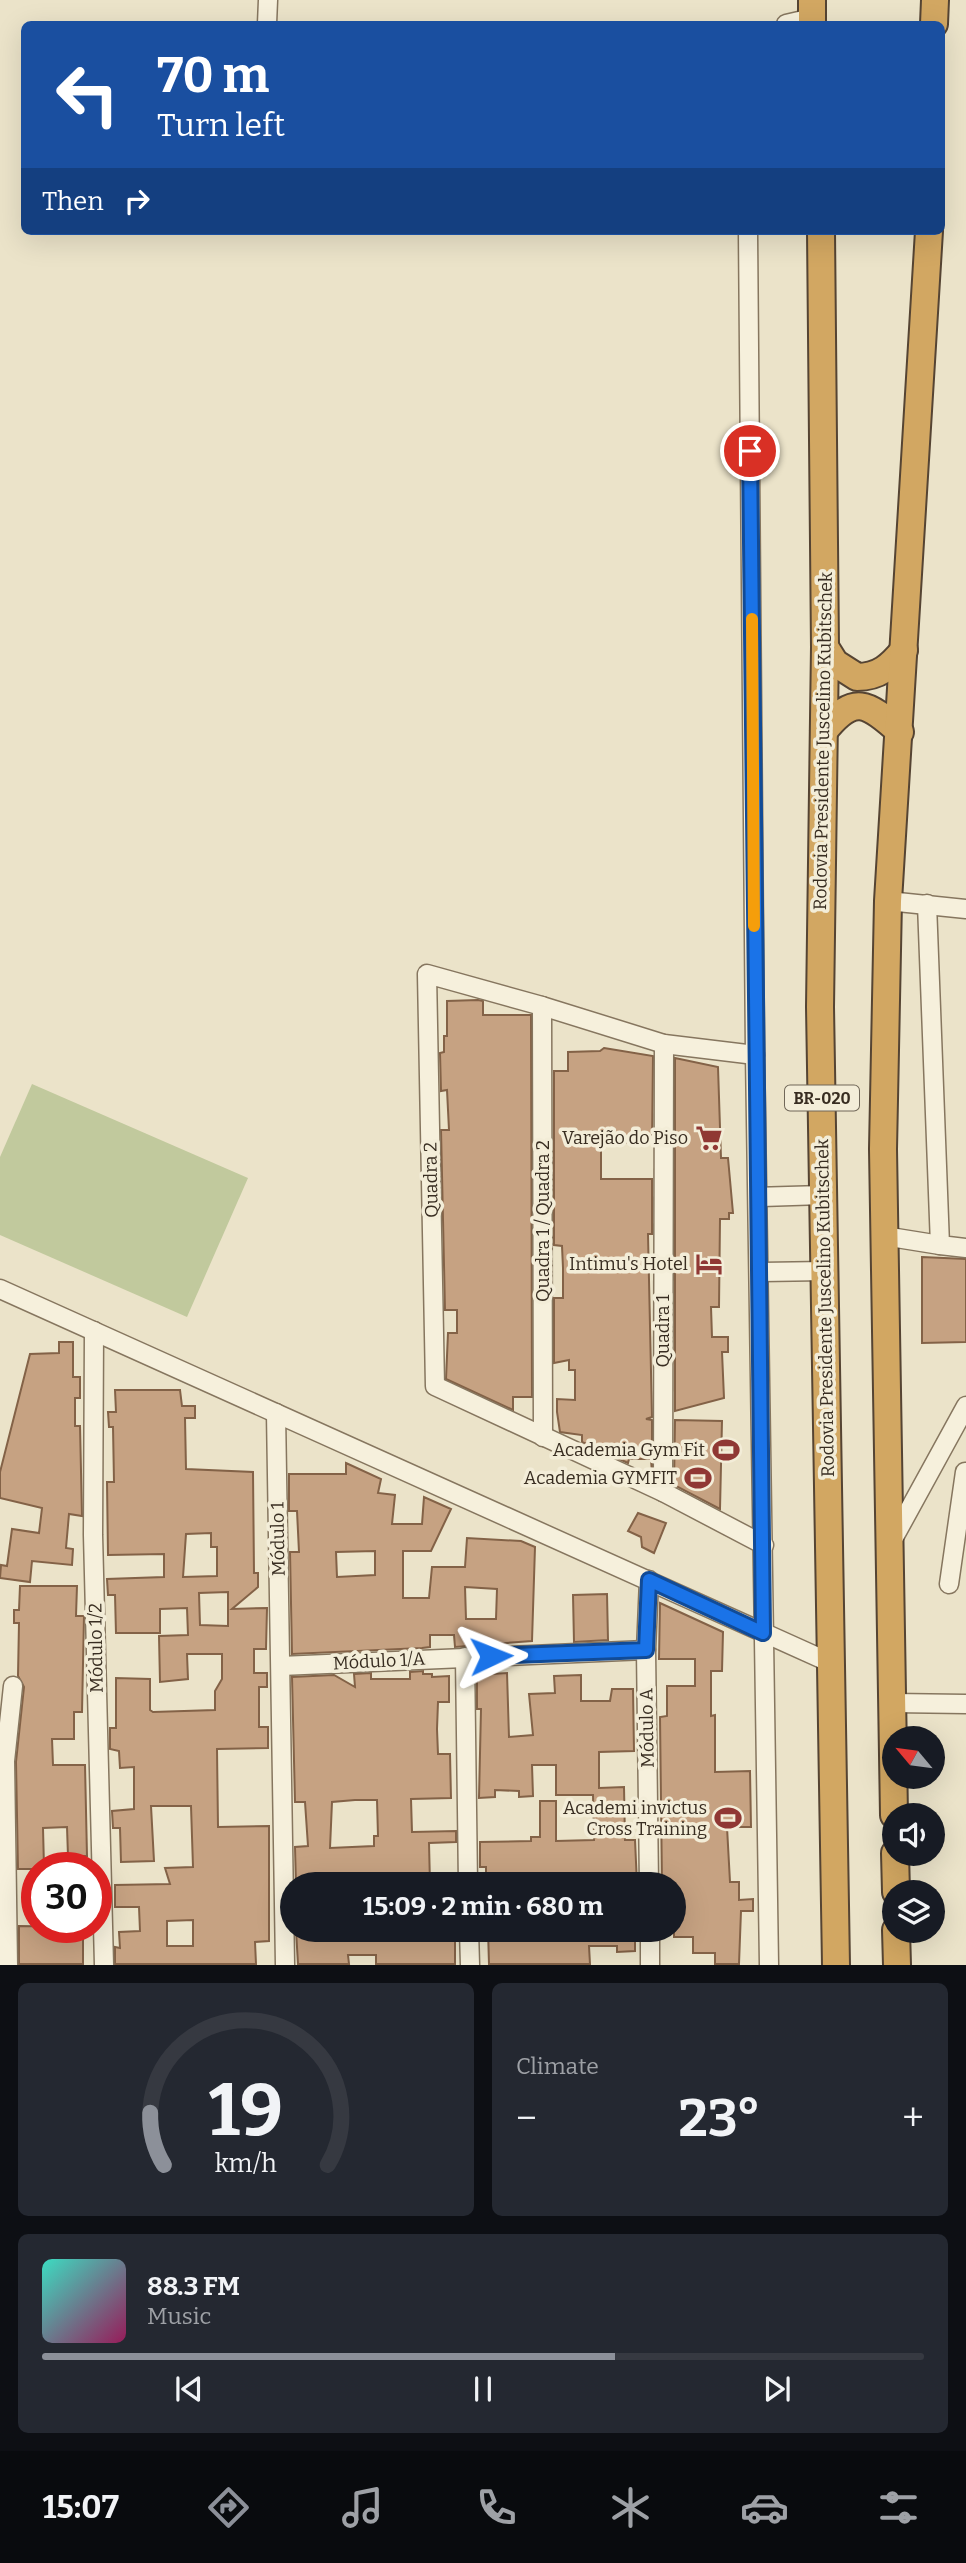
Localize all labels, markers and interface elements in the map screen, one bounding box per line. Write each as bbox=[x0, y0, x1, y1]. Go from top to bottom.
text: 70 m bbox=[157, 46, 269, 105]
icon: left bbox=[42, 49, 133, 140]
text: Turn left bbox=[157, 106, 285, 144]
icon: right bbox=[118, 182, 156, 220]
text: Then bbox=[42, 186, 104, 217]
pin bbox=[720, 421, 780, 481]
icon: arrive bbox=[731, 432, 769, 470]
street label: Rodovia Presidente Juscelino Kubitschek bbox=[809, 571, 837, 910]
road number: BR-020 bbox=[785, 1086, 859, 1110]
supermarket icon: Varejão do Piso bbox=[694, 1123, 724, 1153]
place label: Varejão do Piso bbox=[562, 1127, 688, 1149]
street label: Rodovia Presidente Juscelino Kubitschek bbox=[811, 1138, 839, 1477]
street label: Quadra 1 / Quadra 2 bbox=[532, 1140, 554, 1302]
street label: Quadra 2 bbox=[419, 1142, 443, 1218]
hotel icon: Intimu's Hotel bbox=[694, 1249, 724, 1279]
place label: Intimu's Hotel bbox=[569, 1253, 688, 1275]
street label: Quadra 1 bbox=[652, 1294, 674, 1368]
sports icon: Academia Gym Fit bbox=[711, 1435, 741, 1465]
place label: Academia Gym Fit bbox=[553, 1439, 705, 1461]
sports icon: Academia GYMFIT bbox=[683, 1463, 713, 1493]
place label: Academia GYMFIT bbox=[524, 1467, 677, 1489]
street label: Módulo 1 bbox=[266, 1501, 290, 1576]
street label: Módulo 1/2 bbox=[84, 1603, 108, 1693]
position arrow bbox=[454, 1619, 528, 1693]
street label: Módulo 1/A bbox=[332, 1648, 426, 1674]
street label: Módulo A bbox=[635, 1688, 659, 1768]
north arrow bbox=[882, 1726, 945, 1788]
map controls bbox=[882, 1726, 945, 1943]
place label: Academi invictus Cross Training bbox=[563, 1797, 707, 1840]
sports icon: Academi invictus Cross Training bbox=[713, 1803, 743, 1833]
button: sound bbox=[882, 1803, 945, 1866]
speed limit sign: 30 bbox=[21, 1852, 112, 1943]
button: layers bbox=[882, 1880, 945, 1943]
text: 15:09 · 2 min · 680 m bbox=[363, 1891, 603, 1922]
text: Climate bbox=[516, 2052, 599, 2080]
text: 19 bbox=[209, 2068, 283, 2155]
text: 23° bbox=[679, 2087, 761, 2150]
text: − bbox=[516, 2095, 537, 2141]
text: + bbox=[902, 2095, 924, 2141]
text: km/h bbox=[215, 2149, 277, 2179]
text: 88.3 FM bbox=[147, 2271, 240, 2302]
text: Music bbox=[147, 2302, 211, 2330]
icon: previous bbox=[170, 2370, 208, 2408]
icon: pause bbox=[464, 2370, 502, 2408]
icon: next bbox=[758, 2370, 796, 2408]
icon: directions bbox=[204, 2483, 253, 2532]
icon: music bbox=[338, 2483, 387, 2532]
icon: phone bbox=[472, 2483, 521, 2532]
icon: climate bbox=[606, 2483, 655, 2532]
icon: car bbox=[740, 2483, 789, 2532]
icon: filters bbox=[874, 2483, 923, 2532]
text: 15:07 bbox=[43, 2488, 119, 2526]

